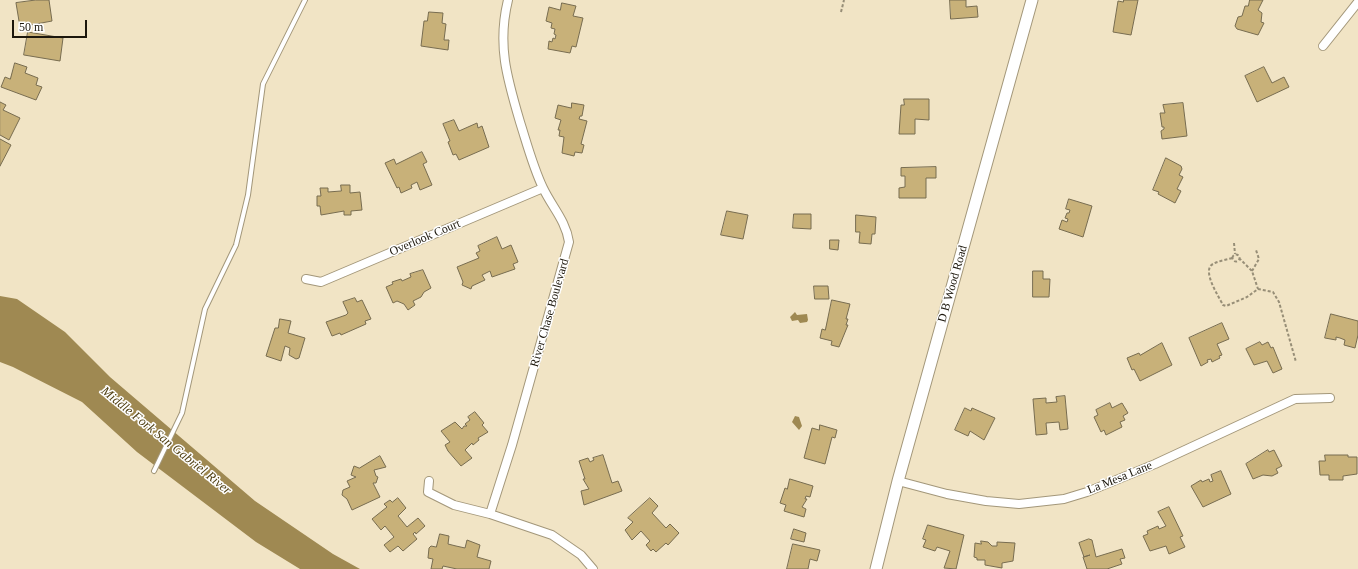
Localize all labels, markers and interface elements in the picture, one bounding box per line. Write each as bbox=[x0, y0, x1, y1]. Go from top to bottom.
scale bar bbox=[14, 12, 89, 38]
text: 50 m bbox=[19, 20, 43, 34]
street label: Overlook Court bbox=[387, 217, 463, 259]
street label: D B Wood Road bbox=[935, 244, 971, 324]
street label: River Chase Boulevard bbox=[528, 257, 572, 369]
water label: Middle Fork San Gabriel River bbox=[98, 384, 234, 498]
street label: La Mesa Lane bbox=[1085, 458, 1155, 498]

